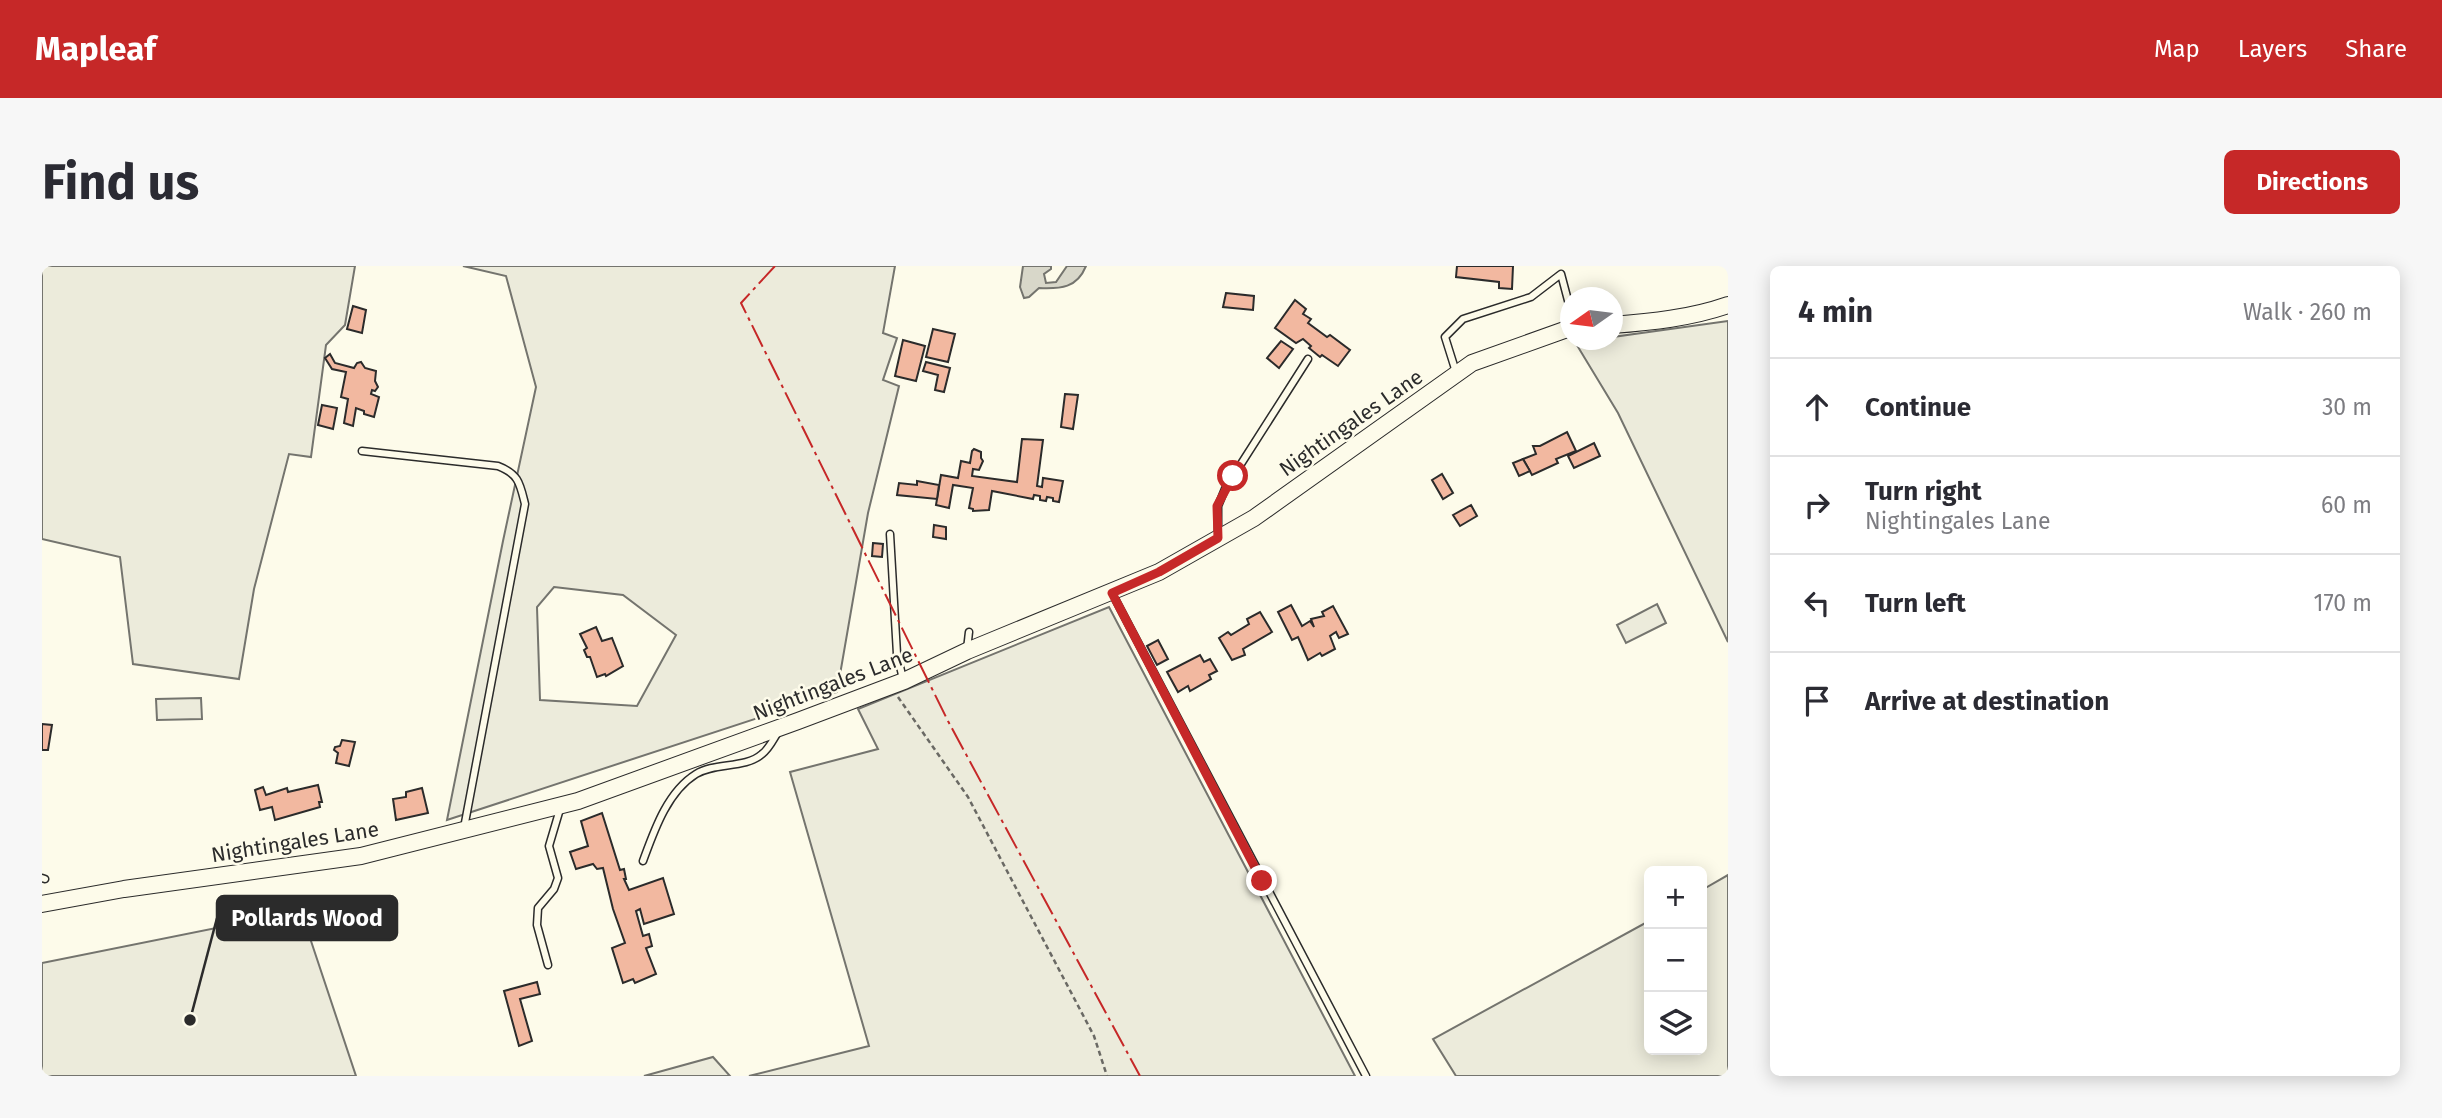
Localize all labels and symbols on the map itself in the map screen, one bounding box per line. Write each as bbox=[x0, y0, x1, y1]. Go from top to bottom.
north arrow bbox=[1560, 287, 1623, 350]
street label: Nightingales Lane bbox=[1274, 364, 1428, 482]
route start bbox=[1217, 460, 1248, 491]
street label: Nightingales Lane bbox=[749, 642, 917, 726]
street label: Nightingales Lane bbox=[209, 816, 381, 868]
route end bbox=[1246, 865, 1277, 896]
callout: Pollards Wood bbox=[217, 896, 397, 940]
text: Pollards Wood bbox=[231, 904, 383, 932]

